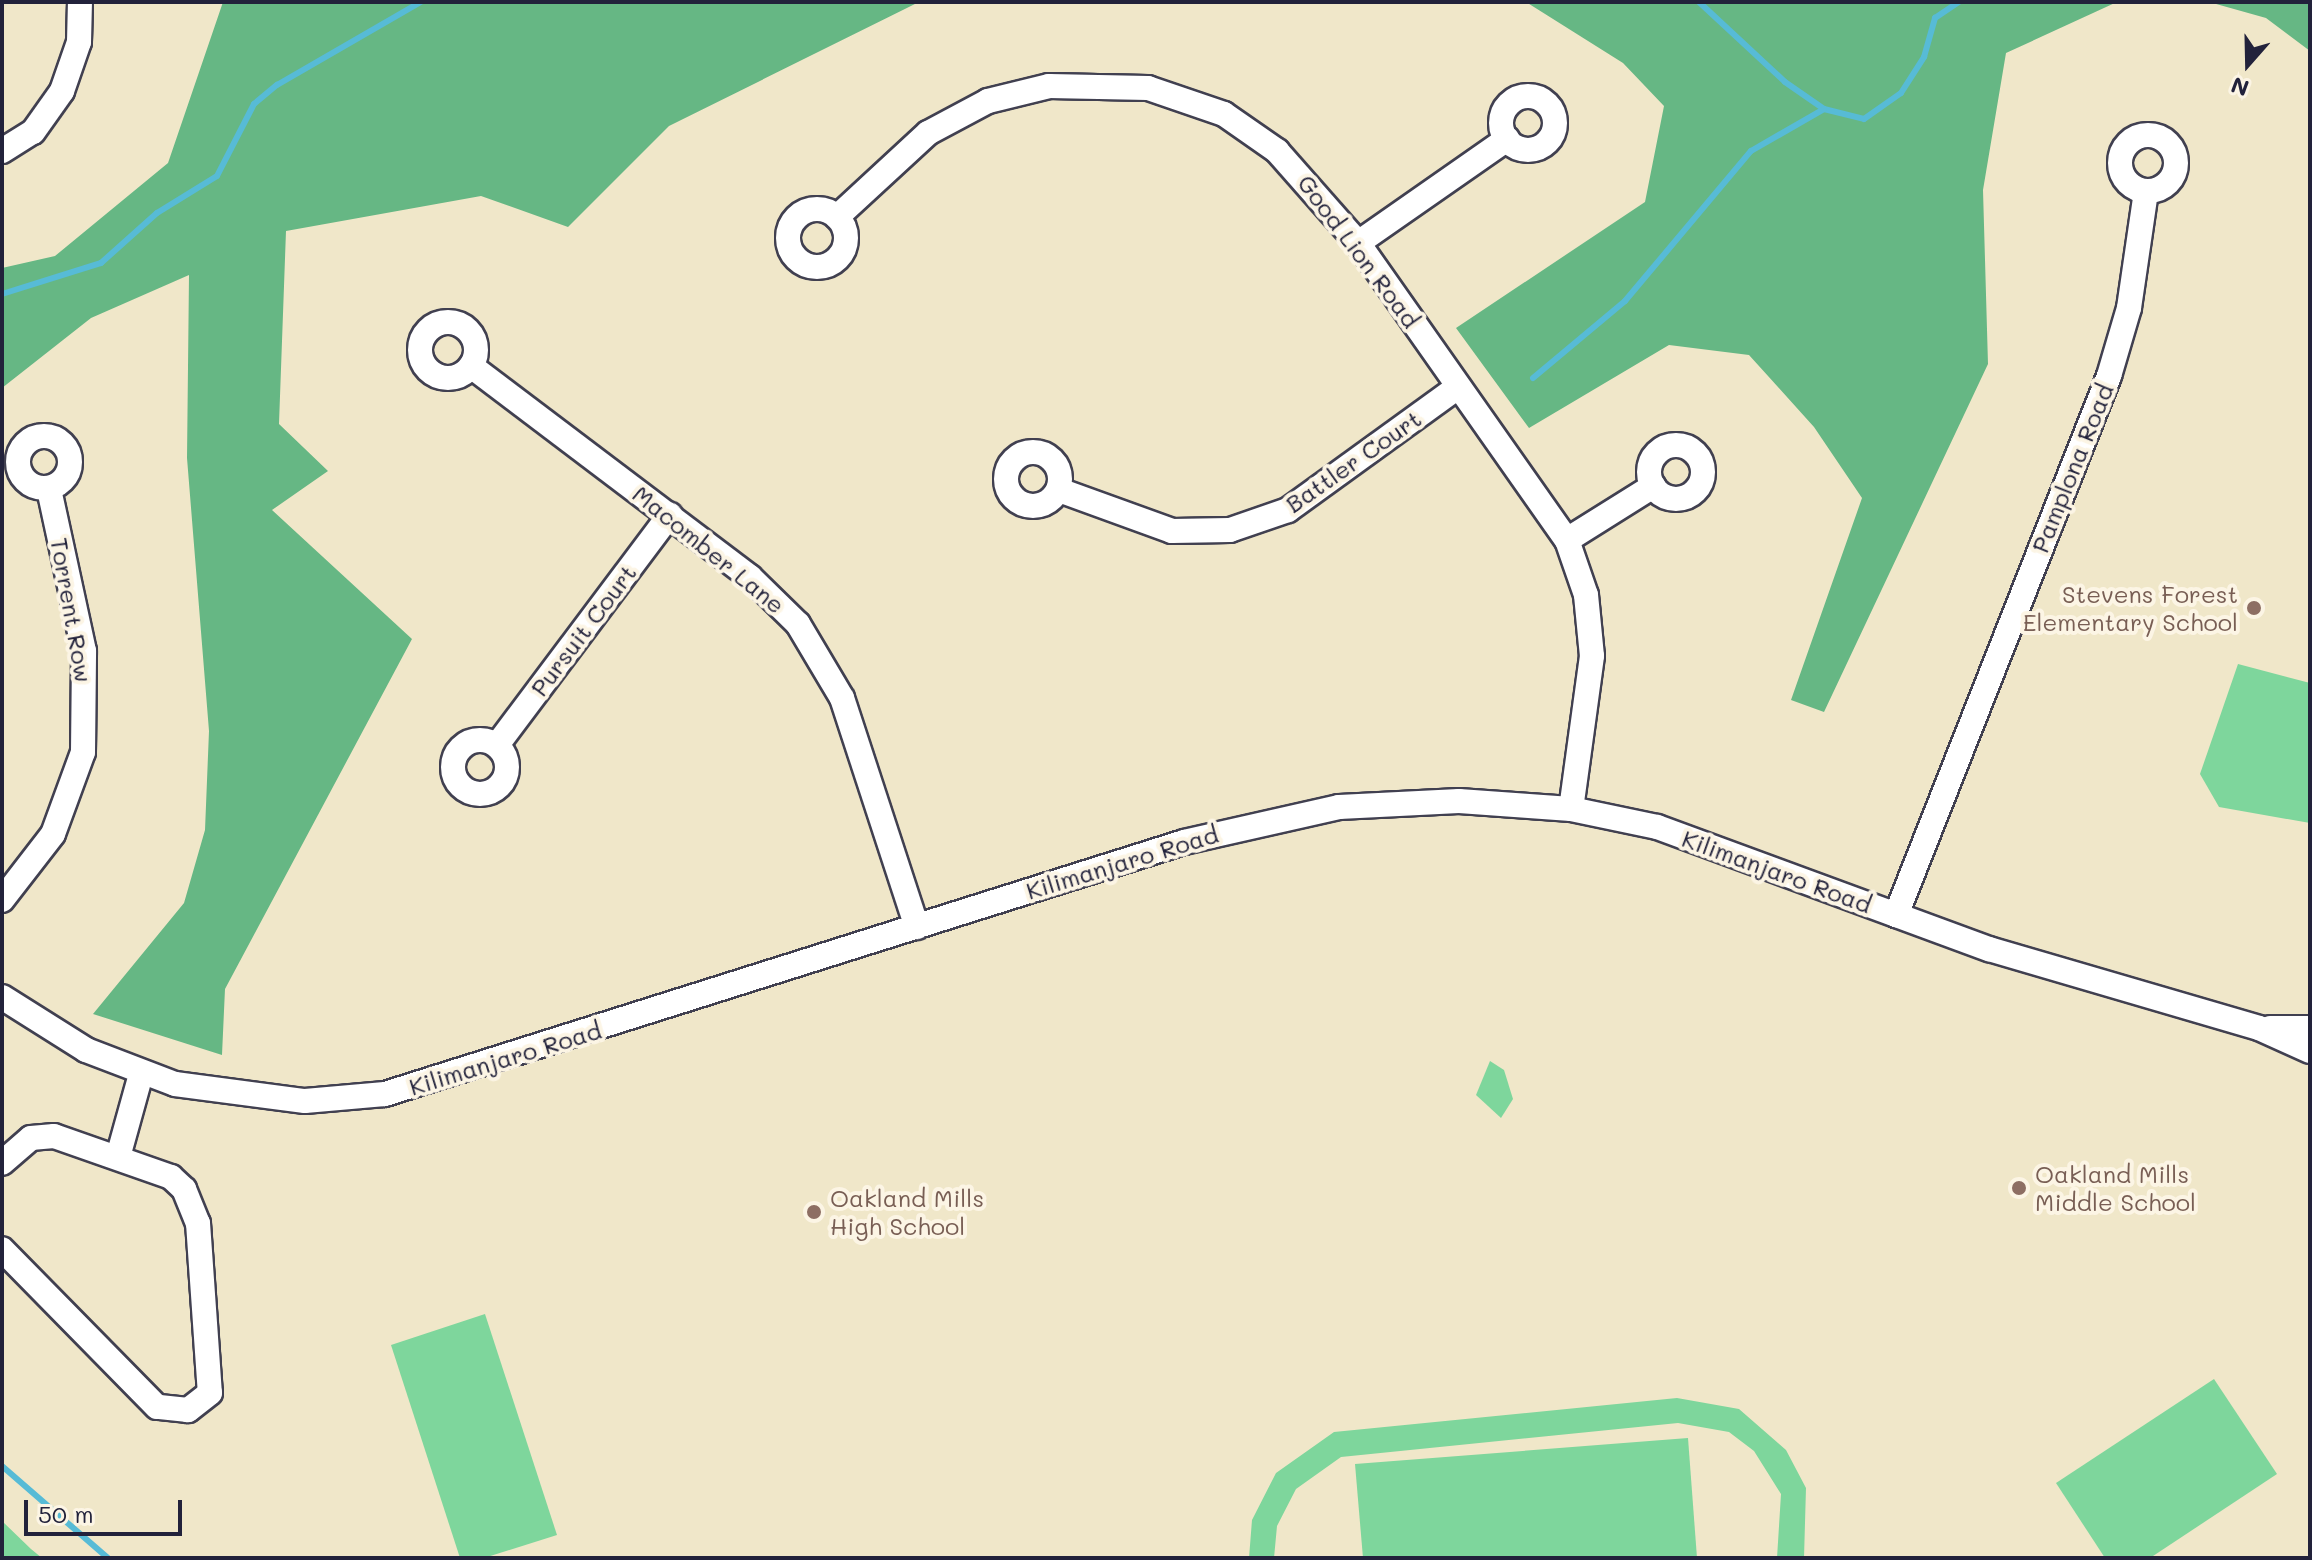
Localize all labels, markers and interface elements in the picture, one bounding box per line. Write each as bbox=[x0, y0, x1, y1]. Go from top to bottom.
north arrow bbox=[2208, 24, 2288, 104]
text: N bbox=[2227, 71, 2252, 104]
street label: Good Lion Road bbox=[1292, 169, 1426, 333]
street label: Pamplona Road bbox=[2025, 379, 2119, 557]
street label: Battler Court bbox=[1280, 404, 1426, 518]
street label: Macomber Lane bbox=[627, 479, 791, 619]
street label: Torrent Row bbox=[45, 535, 99, 685]
street label: Pursuit Court bbox=[524, 559, 642, 701]
place label: Stevens Forest Elementary School bbox=[2023, 580, 2238, 636]
marker: Stevens Forest Elementary School bbox=[2245, 599, 2263, 617]
street label: Kilimanjaro Road bbox=[1022, 819, 1222, 905]
street label: Kilimanjaro Road bbox=[1678, 823, 1876, 919]
street label: Kilimanjaro Road bbox=[405, 1015, 605, 1101]
place label: Oakland Mills Middle School bbox=[2035, 1160, 2196, 1216]
marker: Oakland Mills Middle School bbox=[2010, 1179, 2028, 1197]
place label: Oakland Mills High School bbox=[830, 1184, 984, 1240]
marker: Oakland Mills High School bbox=[805, 1203, 823, 1221]
scale bar bbox=[28, 1484, 186, 1534]
text: 50 m bbox=[38, 1498, 94, 1529]

